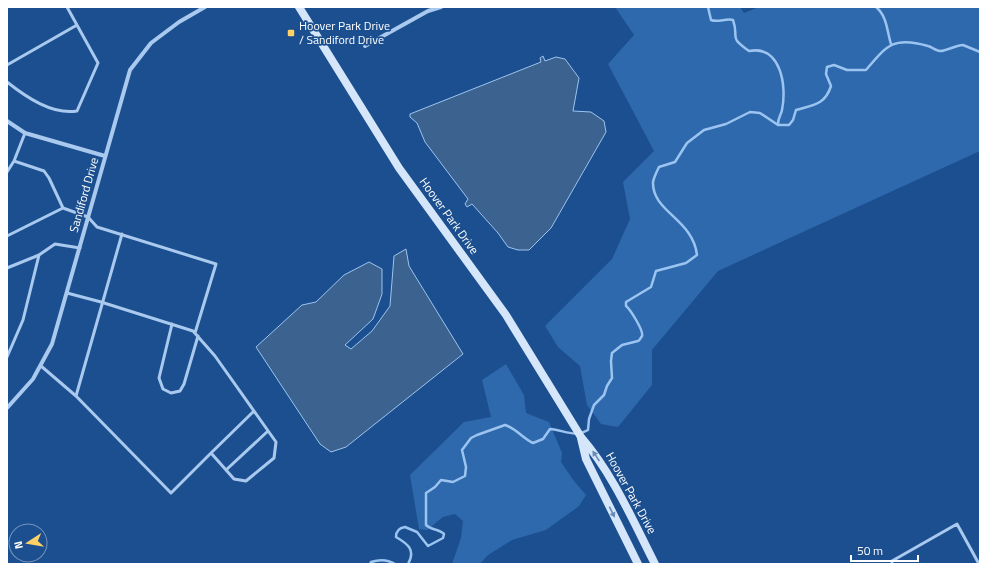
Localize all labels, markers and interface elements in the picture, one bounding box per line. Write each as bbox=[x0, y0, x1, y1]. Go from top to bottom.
place label: Hoover Park Drive / Sandiford Drive bbox=[299, 16, 390, 49]
marker: Hoover Park Drive / Sandiford Drive bbox=[286, 28, 296, 38]
street label: Sandiford Drive bbox=[64, 155, 103, 235]
street label: Hoover Park Drive bbox=[415, 173, 484, 258]
street label: Hoover Park Drive bbox=[601, 448, 662, 537]
one-way arrow bbox=[592, 451, 600, 461]
one-way arrow bbox=[609, 506, 615, 517]
north arrow bbox=[8, 523, 48, 563]
scale bar bbox=[851, 537, 918, 563]
text: N bbox=[10, 540, 27, 550]
text: 50 m bbox=[857, 541, 883, 560]

